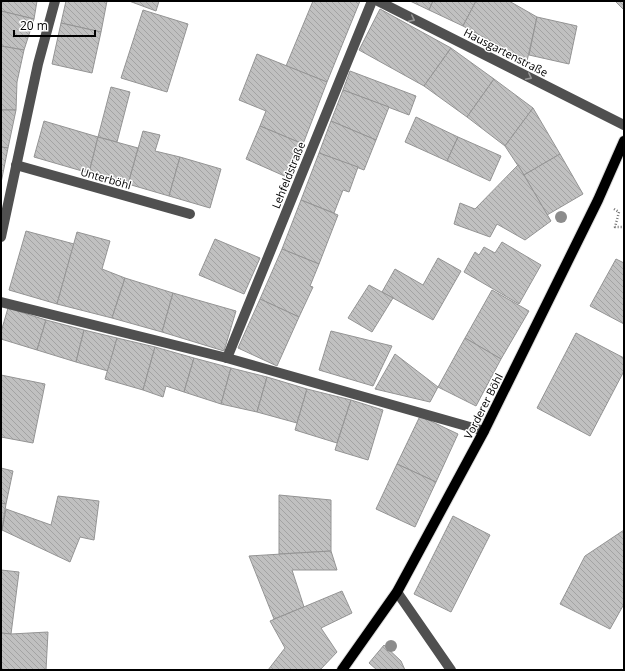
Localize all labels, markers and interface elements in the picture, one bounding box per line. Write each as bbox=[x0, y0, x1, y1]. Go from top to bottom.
scale bar bbox=[14, 12, 95, 38]
one-way arrow bbox=[408, 14, 416, 21]
text: 20 m bbox=[20, 17, 48, 34]
street label: Hausgartenstraße bbox=[461, 24, 551, 80]
one-way arrow bbox=[524, 72, 532, 80]
street label: Lehfeldstraße bbox=[268, 139, 308, 211]
street label: Unterböhl bbox=[79, 164, 133, 192]
street label: Vorderer Böhl bbox=[460, 371, 506, 441]

